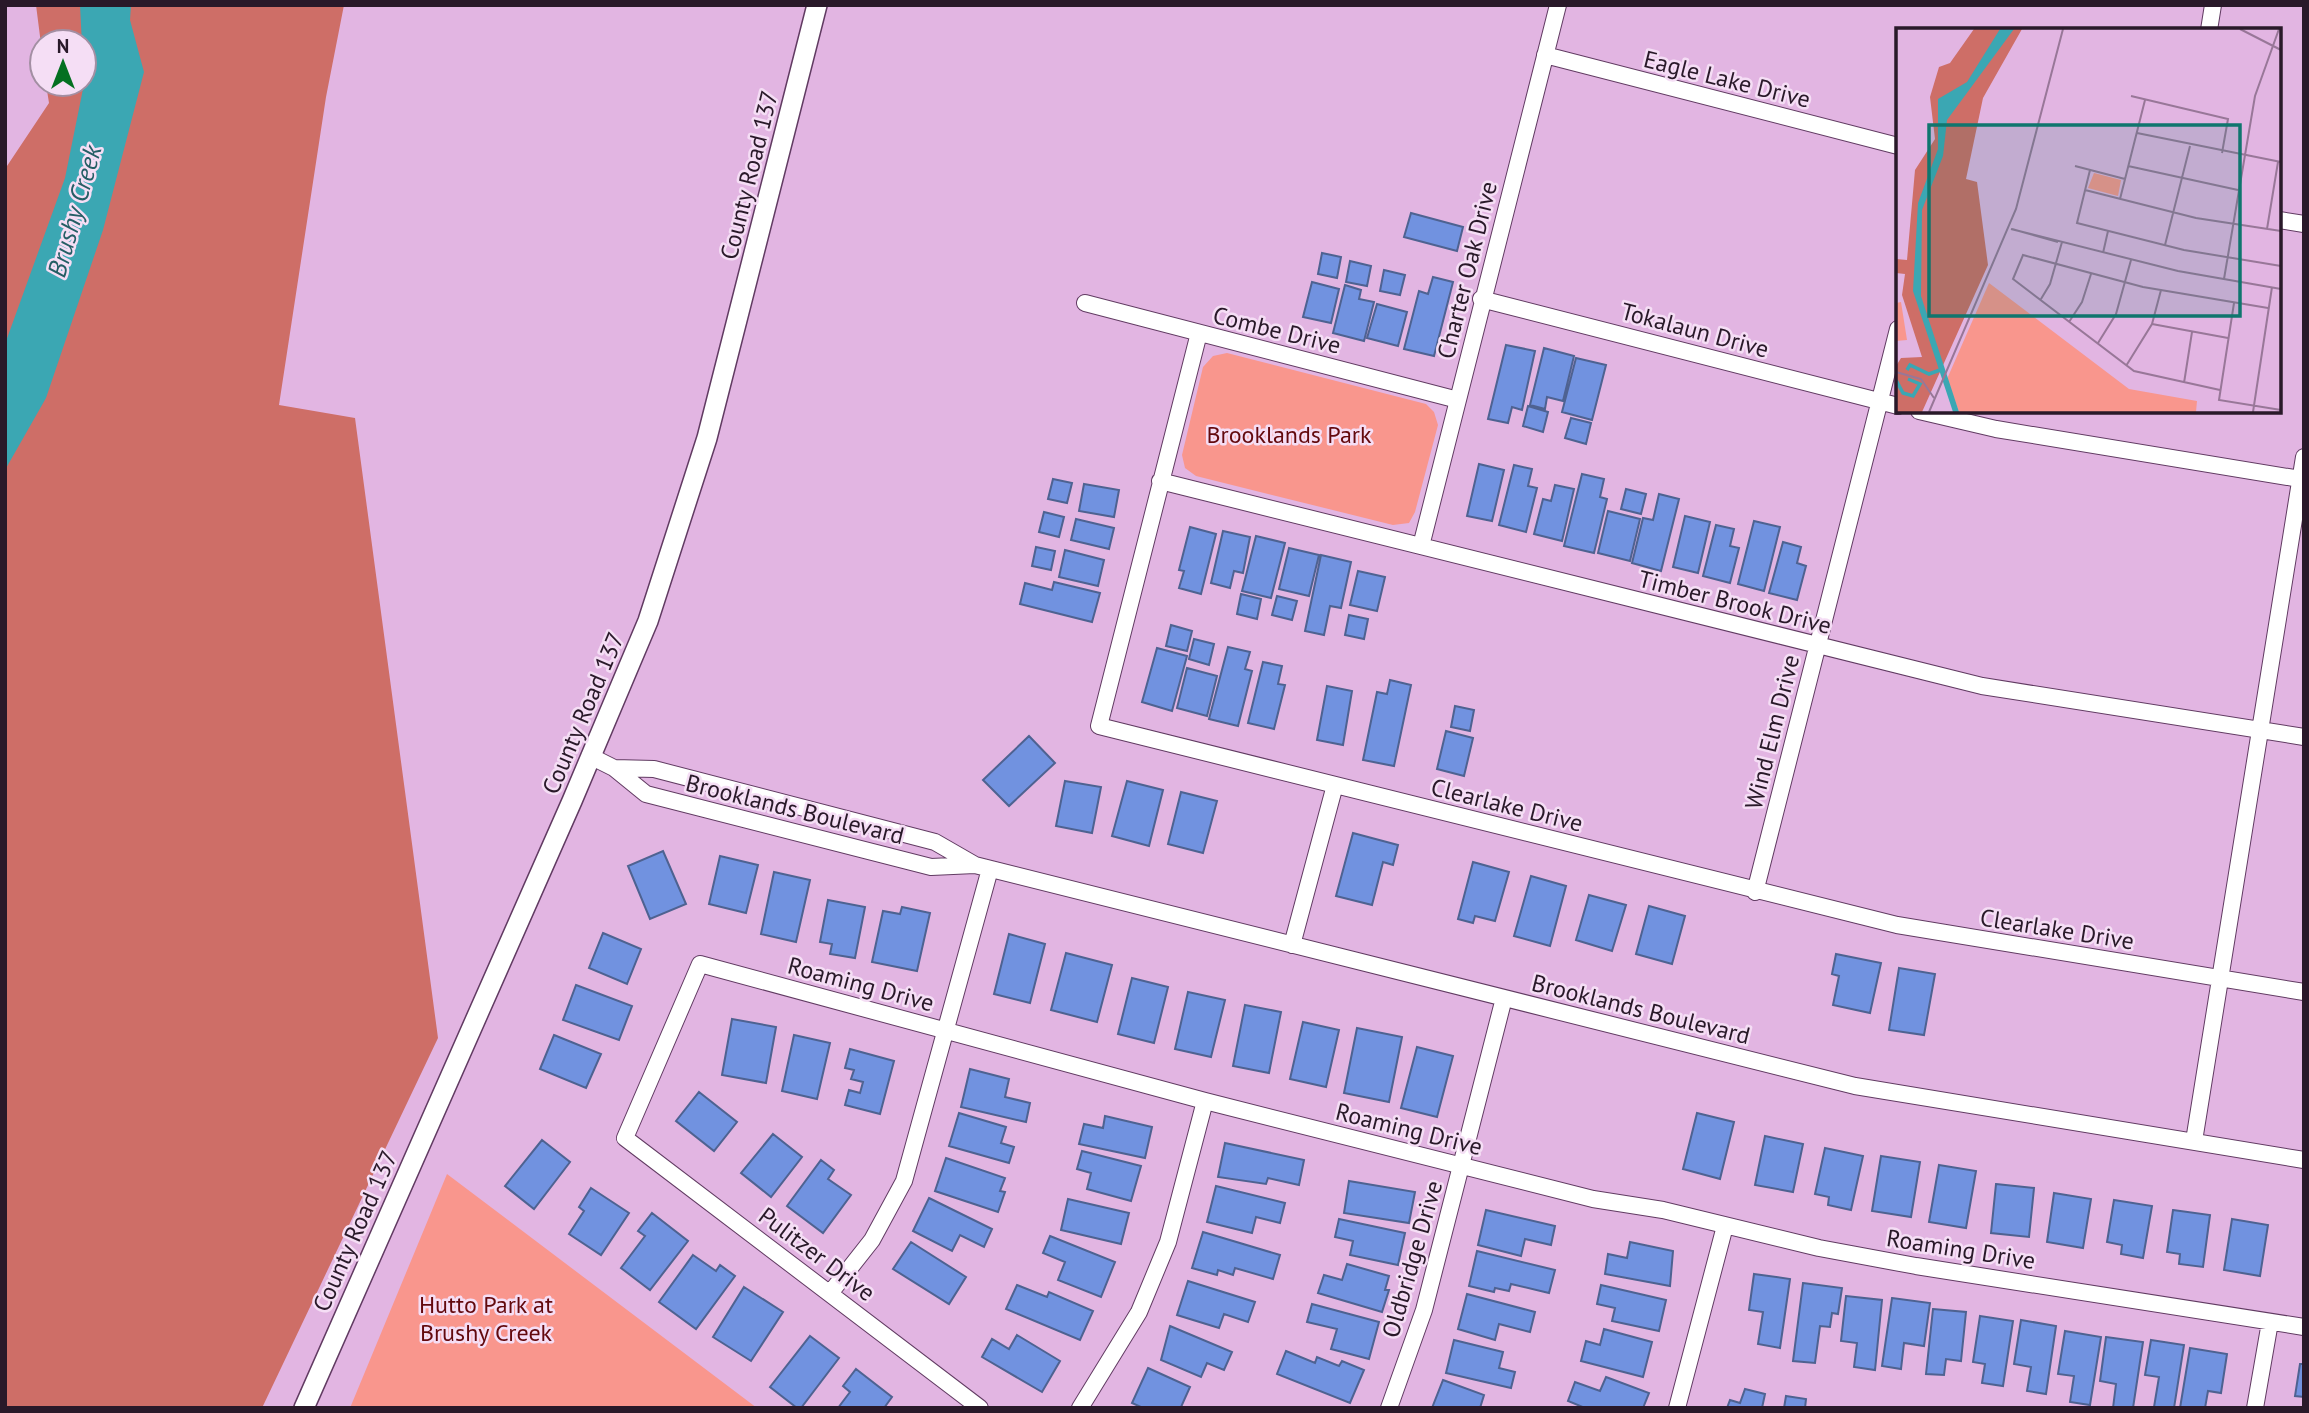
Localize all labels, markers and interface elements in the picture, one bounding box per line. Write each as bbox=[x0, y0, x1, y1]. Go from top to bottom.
north arrow bbox=[28, 28, 98, 98]
inset map bbox=[1896, 28, 2281, 413]
text: N bbox=[57, 34, 69, 58]
street label: Eagle Lake Drive bbox=[1640, 43, 1814, 115]
street label: County Road 137 bbox=[713, 87, 785, 263]
water label: Brushy Creek bbox=[39, 140, 109, 281]
street label: Charter Oak Drive bbox=[1430, 178, 1504, 362]
street label: Tokalaun Drive bbox=[1618, 295, 1772, 365]
street label: Combe Drive bbox=[1210, 299, 1344, 361]
park label: Brooklands Park bbox=[1207, 419, 1372, 450]
street label: Timber Brook Drive bbox=[1635, 563, 1835, 641]
street label: County Road 137 bbox=[535, 627, 631, 799]
street label: Wind Elm Drive bbox=[1738, 651, 1806, 813]
street label: Brooklands Boulevard bbox=[683, 767, 907, 851]
street label: Clearlake Drive bbox=[1428, 771, 1586, 839]
street label: Clearlake Drive bbox=[1978, 902, 2136, 956]
street label: Roaming Drive bbox=[785, 950, 937, 1018]
street label: Brooklands Boulevard bbox=[1529, 967, 1753, 1051]
street label: Roaming Drive bbox=[1332, 1096, 1486, 1162]
street label: County Road 137 bbox=[306, 1146, 404, 1316]
street label: Oldbridge Drive bbox=[1375, 1177, 1449, 1341]
street label: Pulitzer Drive bbox=[753, 1200, 881, 1308]
street label: Roaming Drive bbox=[1884, 1222, 2038, 1276]
park label: Hutto Park at Brushy Creek bbox=[419, 1289, 553, 1348]

